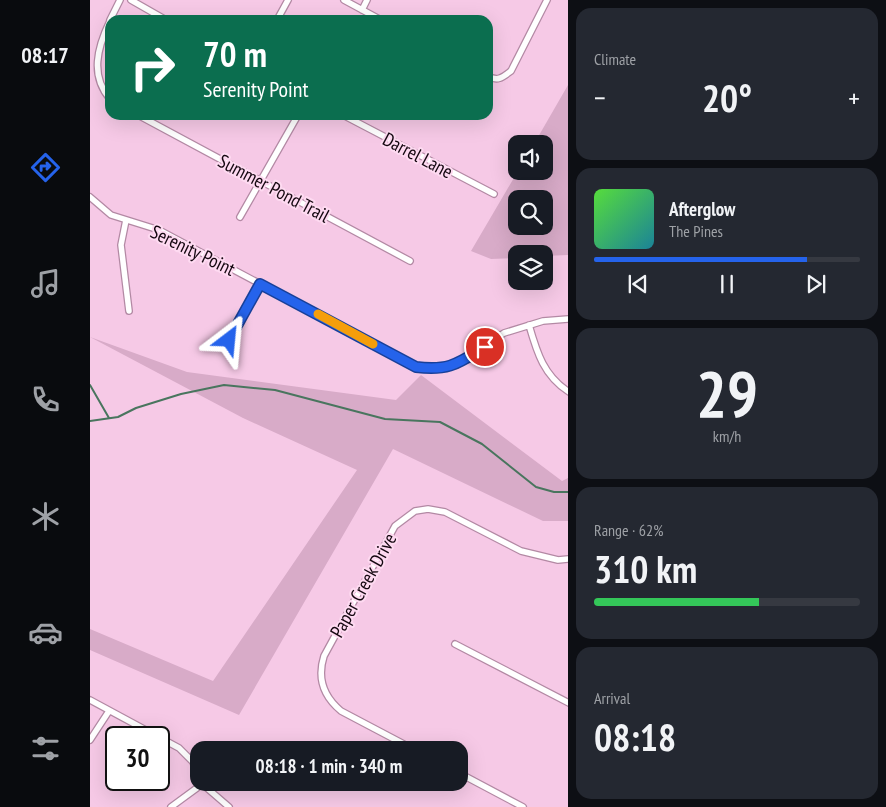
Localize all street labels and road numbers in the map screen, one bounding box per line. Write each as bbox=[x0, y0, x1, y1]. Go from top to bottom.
street label: Darrel Lane bbox=[379, 127, 457, 183]
street label: Summer Pond Trail bbox=[214, 149, 334, 228]
street label: Serenity Point bbox=[147, 219, 240, 281]
street label: Paper Creek Drive bbox=[324, 528, 402, 641]

